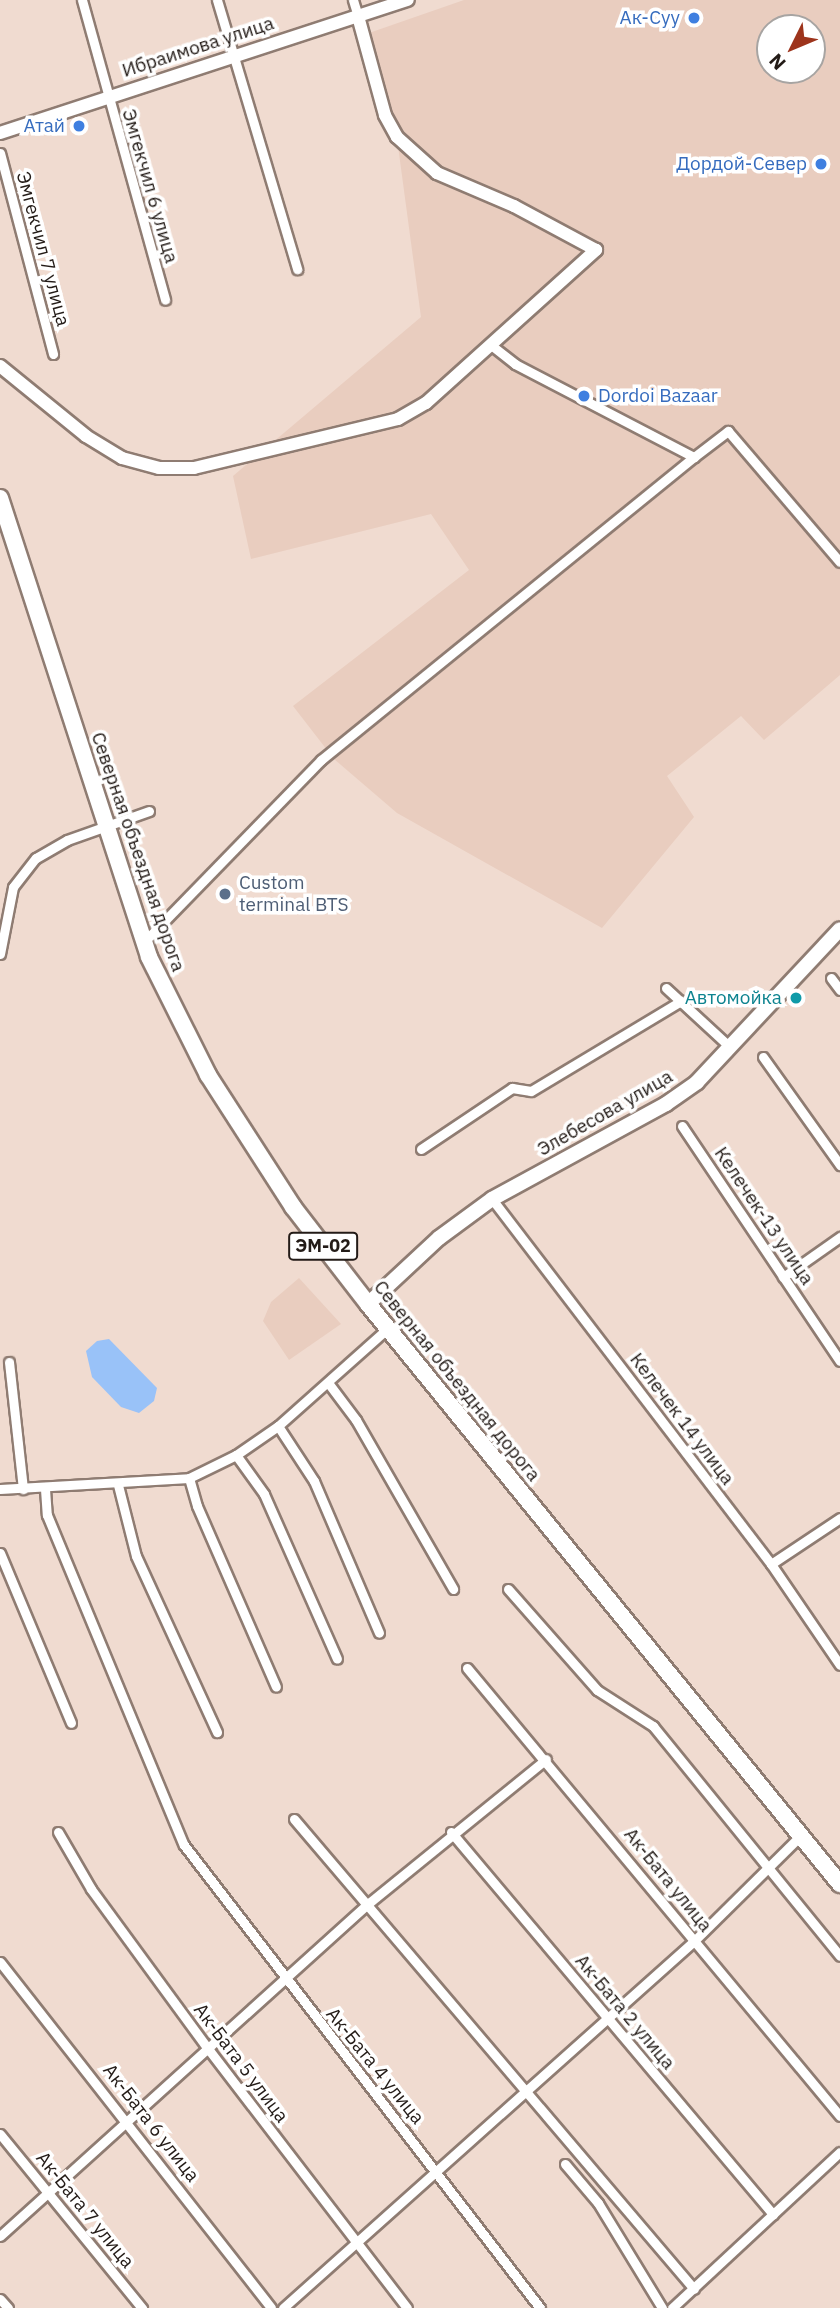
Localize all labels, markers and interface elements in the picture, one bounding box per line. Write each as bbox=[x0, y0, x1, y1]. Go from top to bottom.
place label: Ак-Суу bbox=[620, 7, 680, 29]
marker: Ак-Суу bbox=[686, 10, 702, 26]
street label: Ибраимова улица bbox=[119, 12, 277, 82]
north arrow bbox=[756, 14, 826, 84]
text: N bbox=[764, 49, 791, 75]
street label: Эмгекчил 6 улица bbox=[117, 106, 183, 266]
place label: Атай bbox=[24, 115, 65, 137]
marker: Атай bbox=[71, 118, 87, 134]
place label: Дордой-Север bbox=[676, 153, 807, 175]
marker: Дордой-Север bbox=[813, 156, 829, 172]
street label: Эмгекчил 7 улица bbox=[11, 169, 75, 329]
place label: Dordoi Bazaar bbox=[598, 385, 718, 407]
marker: Dordoi Bazaar bbox=[576, 388, 592, 404]
street label: Северная объездная дорога bbox=[86, 729, 190, 975]
place label: Custom terminal BTS bbox=[239, 872, 349, 916]
marker: Custom terminal BTS bbox=[217, 886, 233, 902]
place label: Автомойка bbox=[685, 987, 782, 1009]
marker: Автомойка bbox=[788, 990, 804, 1006]
street label: Элебесова улица bbox=[533, 1065, 677, 1161]
street label: Келечек-13 улица bbox=[709, 1143, 819, 1289]
road number: ЭМ-02 bbox=[288, 1232, 358, 1260]
street label: Северная объездная дорога bbox=[369, 1276, 545, 1486]
street label: Келечек 14 улица bbox=[625, 1349, 739, 1489]
street label: Ак-Бата улица bbox=[619, 1823, 717, 1937]
street label: Ак-Бата 2 улица bbox=[570, 1950, 680, 2074]
street label: Ак-Бата 5 улица bbox=[189, 1999, 293, 2127]
street label: Ак-Бата 4 улица bbox=[321, 2003, 429, 2129]
street label: Ак-Бата 6 улица bbox=[98, 2060, 204, 2186]
street label: Ак-Бата 7 улица bbox=[31, 2147, 139, 2273]

